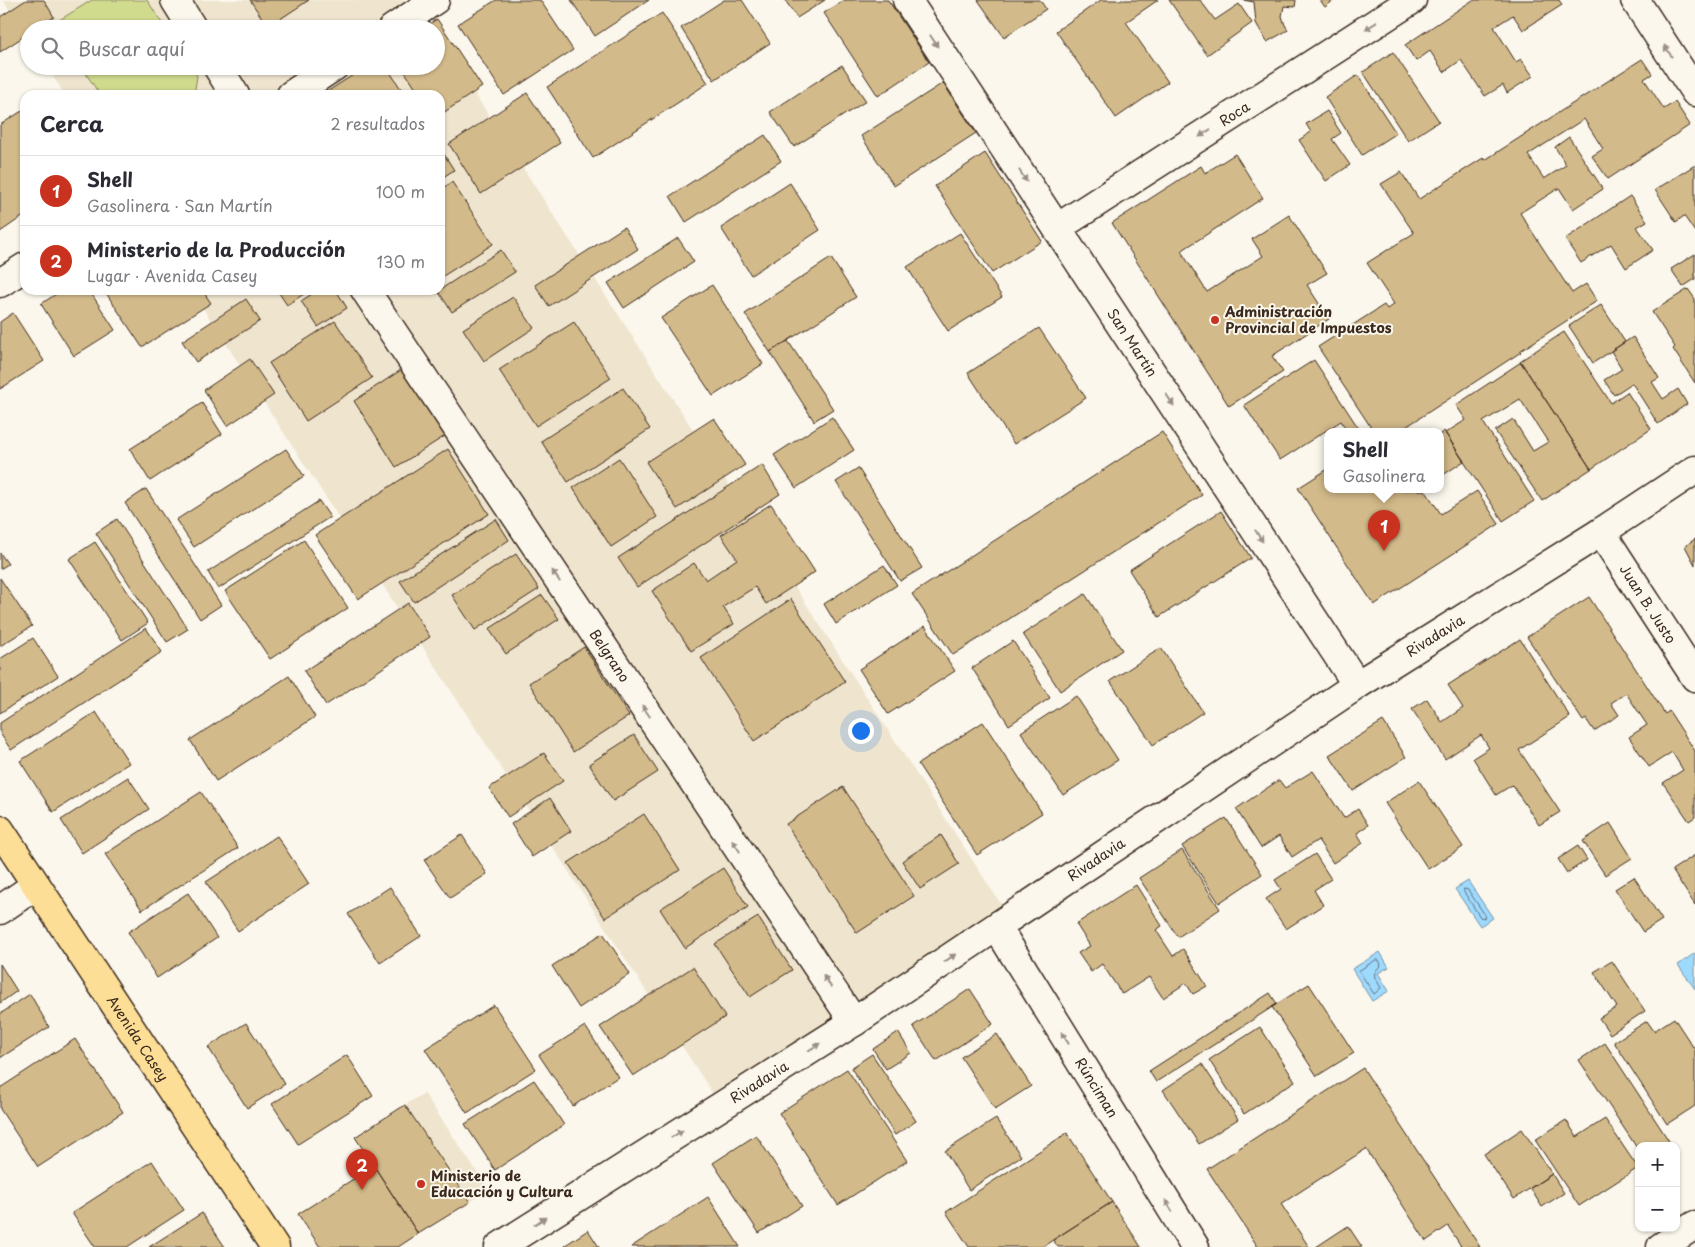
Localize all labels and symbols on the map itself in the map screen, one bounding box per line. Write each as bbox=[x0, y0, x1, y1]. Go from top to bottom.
one-way arrow bbox=[1365, 22, 1378, 31]
one-way arrow bbox=[929, 34, 939, 47]
one-way arrow bbox=[1663, 44, 1673, 58]
street label: Roca bbox=[1215, 96, 1254, 131]
one-way arrow bbox=[1198, 128, 1212, 138]
one-way arrow bbox=[1018, 170, 1028, 183]
place label: Administración Provincial de Impuestos bbox=[1224, 301, 1392, 338]
street label: San Martín bbox=[1102, 304, 1163, 381]
marker: Administración Provincial de Impuestos bbox=[1209, 314, 1221, 326]
one-way arrow bbox=[1165, 393, 1175, 407]
pin: 1 bbox=[1368, 510, 1400, 551]
one-way arrow bbox=[1254, 529, 1264, 543]
street label: Juan B. Justo bbox=[1615, 560, 1682, 648]
one-way arrow bbox=[551, 569, 561, 583]
street label: Rivadavia bbox=[1401, 609, 1468, 662]
street label: Belgrano bbox=[585, 625, 635, 686]
one-way arrow bbox=[641, 704, 651, 718]
your location bbox=[848, 718, 874, 744]
street label: Rivadavia bbox=[1063, 832, 1129, 886]
one-way arrow bbox=[731, 840, 741, 853]
one-way arrow bbox=[944, 953, 957, 963]
one-way arrow bbox=[822, 975, 831, 988]
street label: Avenida Casey bbox=[102, 991, 174, 1086]
one-way arrow bbox=[1060, 1031, 1070, 1044]
one-way arrow bbox=[808, 1042, 821, 1052]
street label: Rúnciman bbox=[1070, 1053, 1124, 1122]
street label: Rivadavia bbox=[725, 1055, 792, 1108]
one-way arrow bbox=[670, 1129, 684, 1139]
pin: 2 bbox=[346, 1149, 378, 1190]
place label: Ministerio de Educación y Cultura bbox=[431, 1165, 573, 1202]
marker: Ministerio de Educación y Cultura bbox=[415, 1178, 427, 1190]
one-way arrow bbox=[1165, 1199, 1174, 1212]
one-way arrow bbox=[533, 1216, 546, 1226]

